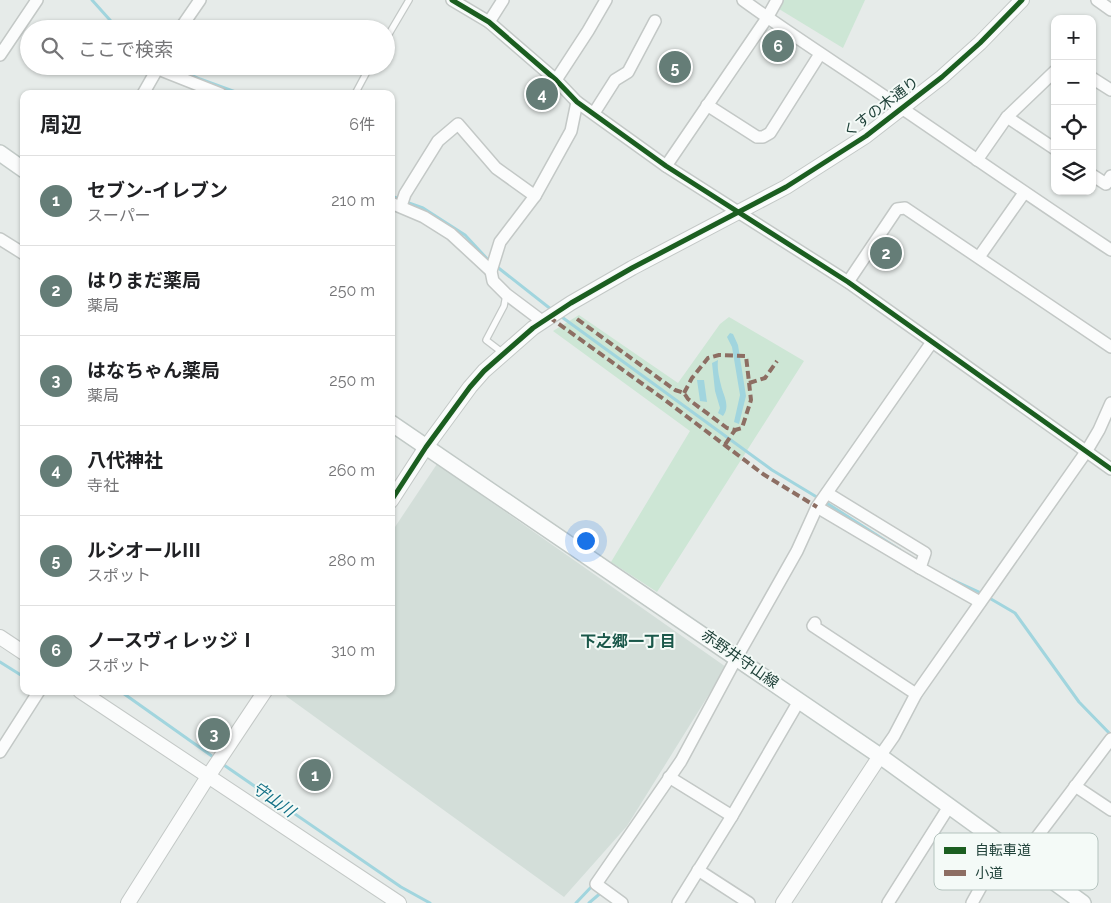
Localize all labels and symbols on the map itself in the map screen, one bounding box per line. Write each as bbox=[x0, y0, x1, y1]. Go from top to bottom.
pin: 6 bbox=[762, 27, 794, 65]
pin: 5 bbox=[659, 48, 691, 86]
street label: くすの木通り bbox=[840, 73, 922, 141]
pin: 4 bbox=[526, 75, 558, 113]
pin: 2 bbox=[870, 234, 902, 272]
your location bbox=[573, 528, 599, 554]
street label: 赤野井守山線 bbox=[698, 626, 782, 692]
district label: 下之郷一丁目 bbox=[580, 632, 676, 651]
pin: 3 bbox=[198, 715, 230, 753]
pin: 1 bbox=[299, 756, 331, 794]
water label: 守山川 bbox=[249, 778, 300, 822]
legend bbox=[934, 833, 1098, 890]
text: 自転車道 bbox=[975, 842, 1031, 858]
text: 小道 bbox=[975, 865, 1003, 881]

